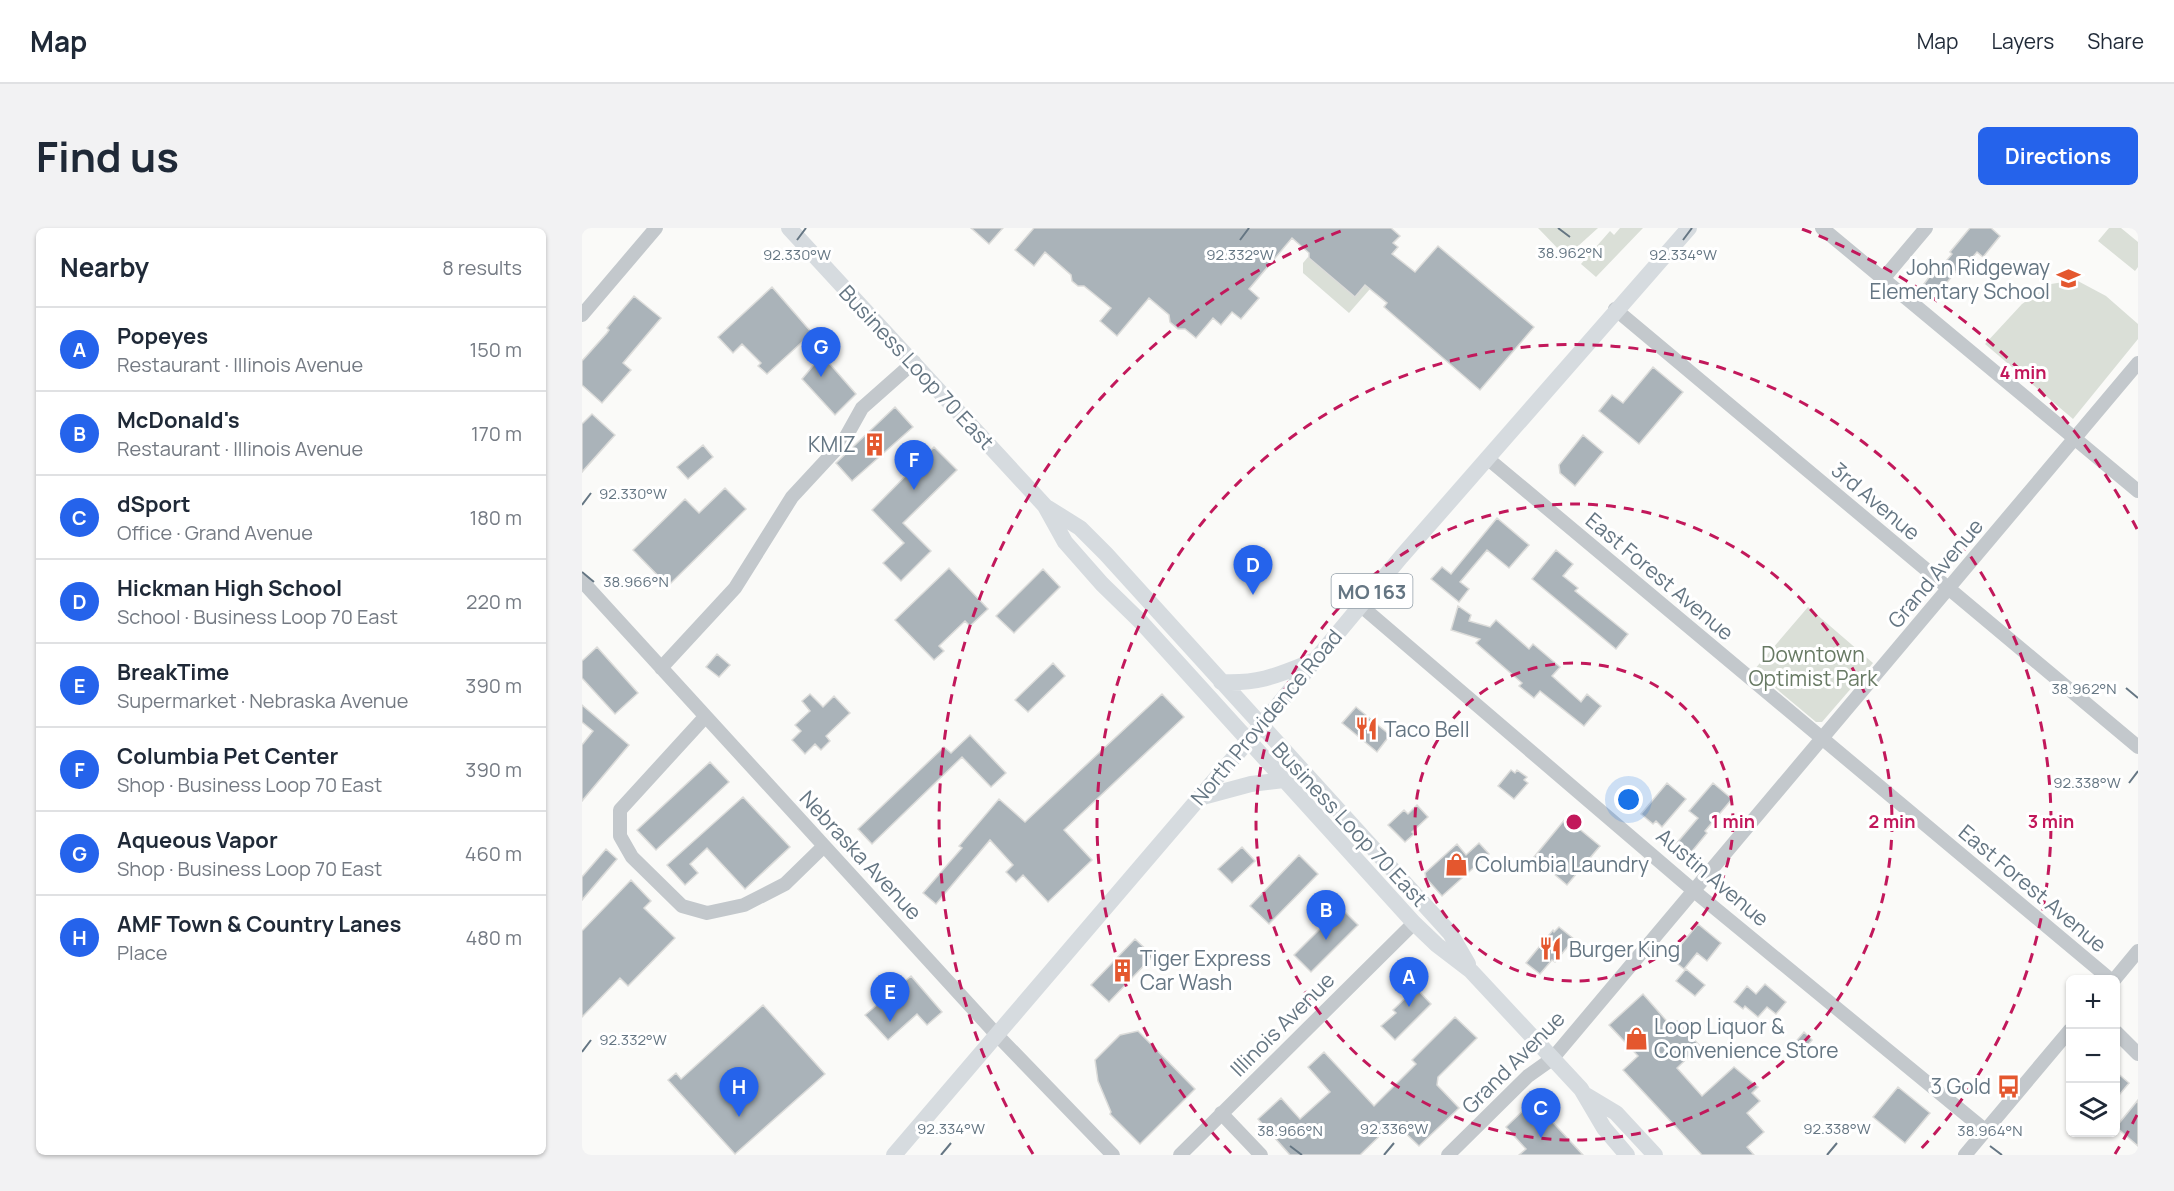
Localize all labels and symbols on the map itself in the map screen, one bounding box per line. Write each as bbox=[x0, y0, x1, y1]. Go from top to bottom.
text: 38.962°N bbox=[1538, 242, 1603, 263]
text: 92.330°W bbox=[763, 244, 831, 265]
text: 92.332°W bbox=[1206, 244, 1274, 265]
text: 92.334°W bbox=[1649, 244, 1717, 265]
place label: John Ridgeway Elementary School bbox=[1869, 253, 2050, 305]
school or university icon: John Ridgeway Elementary School bbox=[2055, 266, 2081, 292]
street label: Business Loop 70 East bbox=[833, 279, 1001, 455]
pin: G bbox=[802, 328, 840, 377]
text: 4 min bbox=[1999, 360, 2047, 384]
place label: KMIZ bbox=[808, 430, 856, 458]
building icon: KMIZ bbox=[861, 431, 887, 457]
pin: F bbox=[894, 440, 934, 490]
street label: 3rd Avenue bbox=[1826, 456, 1926, 546]
text: 92.330°W bbox=[599, 483, 667, 504]
street label: East Forest Avenue bbox=[1580, 506, 1740, 646]
street label: Grand Avenue bbox=[1881, 512, 1989, 634]
pin: D bbox=[1234, 546, 1272, 595]
text: 38.966°N bbox=[603, 571, 669, 592]
road number: MO 163 bbox=[1332, 574, 1412, 608]
street label: North Providence Road bbox=[1184, 623, 1348, 811]
park label: Downtown Optimist Park bbox=[1748, 640, 1878, 692]
text: 38.962°N bbox=[2052, 678, 2117, 699]
place label: Taco Bell bbox=[1384, 715, 1470, 743]
restaurant icon: Taco Bell bbox=[1353, 716, 1379, 742]
street label: Business Loop 70 East bbox=[1267, 737, 1433, 911]
text: 92.338°W bbox=[2053, 772, 2121, 793]
street label: Nebraska Avenue bbox=[794, 784, 928, 926]
your location bbox=[1614, 785, 1643, 814]
text: 1 min bbox=[1711, 809, 1755, 833]
text: 2 min bbox=[1869, 809, 1915, 833]
text: 3 min bbox=[2028, 809, 2074, 833]
centre of rings bbox=[1564, 812, 1584, 832]
street label: East Forest Avenue bbox=[1953, 818, 2113, 958]
street label: Austin Avenue bbox=[1651, 822, 1775, 932]
place label: Columbia Laundry bbox=[1475, 850, 1649, 878]
shop icon: Columbia Laundry bbox=[1444, 851, 1470, 877]
pin: B bbox=[1306, 890, 1346, 940]
place label: Burger King bbox=[1569, 935, 1680, 963]
restaurant icon: Burger King bbox=[1538, 936, 1564, 962]
place label: Tiger Express Car Wash bbox=[1140, 944, 1271, 996]
building icon: Tiger Express Car Wash bbox=[1109, 957, 1135, 983]
pin: A bbox=[1390, 958, 1428, 1007]
street label: Illinois Avenue bbox=[1224, 966, 1340, 1082]
pin: E bbox=[870, 972, 910, 1022]
street label: Grand Avenue bbox=[1456, 1005, 1570, 1119]
place label: Loop Liquor & Convenience Store bbox=[1654, 1012, 1839, 1064]
shop icon: Loop Liquor & Convenience Store bbox=[1623, 1025, 1649, 1051]
text: 92.332°W bbox=[599, 1029, 667, 1050]
pin: H bbox=[720, 1068, 758, 1117]
place label: 3 Gold bbox=[1931, 1072, 1991, 1100]
bus stop icon: 3 Gold bbox=[1996, 1073, 2022, 1099]
pin: C bbox=[1522, 1088, 1560, 1138]
text: 92.334°W bbox=[917, 1118, 985, 1139]
text: 92.336°W bbox=[1360, 1118, 1428, 1139]
text: 92.338°W bbox=[1803, 1118, 1871, 1139]
text: 38.966°N bbox=[1257, 1120, 1323, 1141]
text: 38.964°N bbox=[1957, 1120, 2023, 1141]

